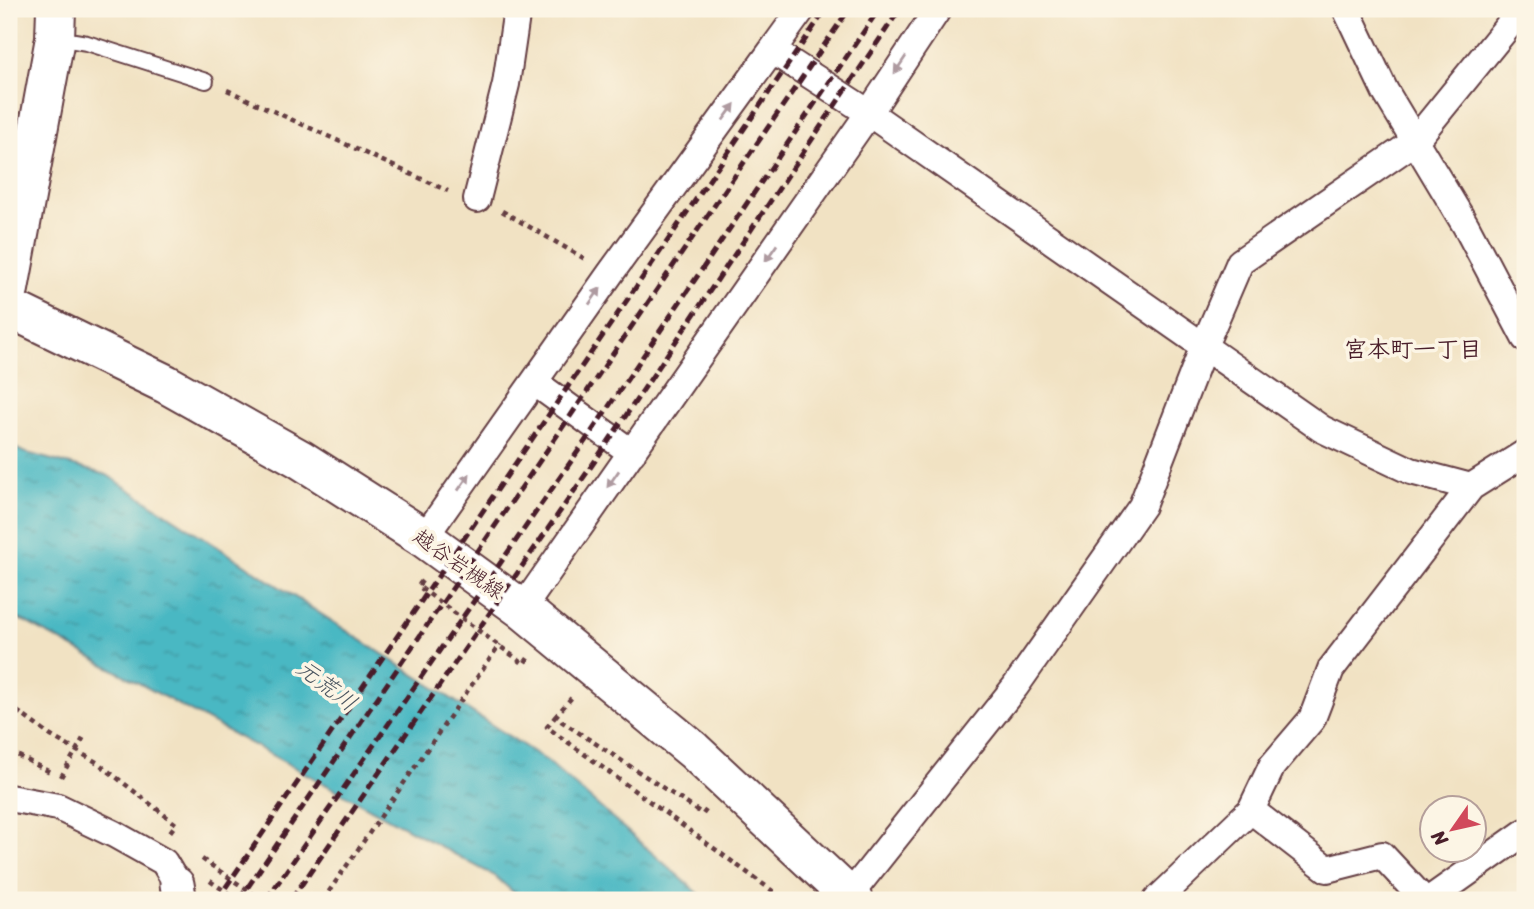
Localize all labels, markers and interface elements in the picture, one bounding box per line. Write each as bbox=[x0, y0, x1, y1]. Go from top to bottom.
one-way arrow bbox=[894, 56, 907, 75]
one-way arrow bbox=[721, 103, 735, 121]
one-way arrow bbox=[764, 244, 778, 262]
one-way arrow bbox=[587, 287, 601, 305]
district label: 宮本町一丁目 bbox=[1344, 329, 1482, 370]
one-way arrow bbox=[607, 470, 620, 489]
one-way arrow bbox=[457, 473, 471, 491]
street label: 越谷岩槻線 bbox=[405, 518, 513, 610]
water label: 元荒川 bbox=[287, 648, 367, 723]
north arrow bbox=[1418, 794, 1488, 864]
text: N bbox=[1421, 823, 1457, 854]

